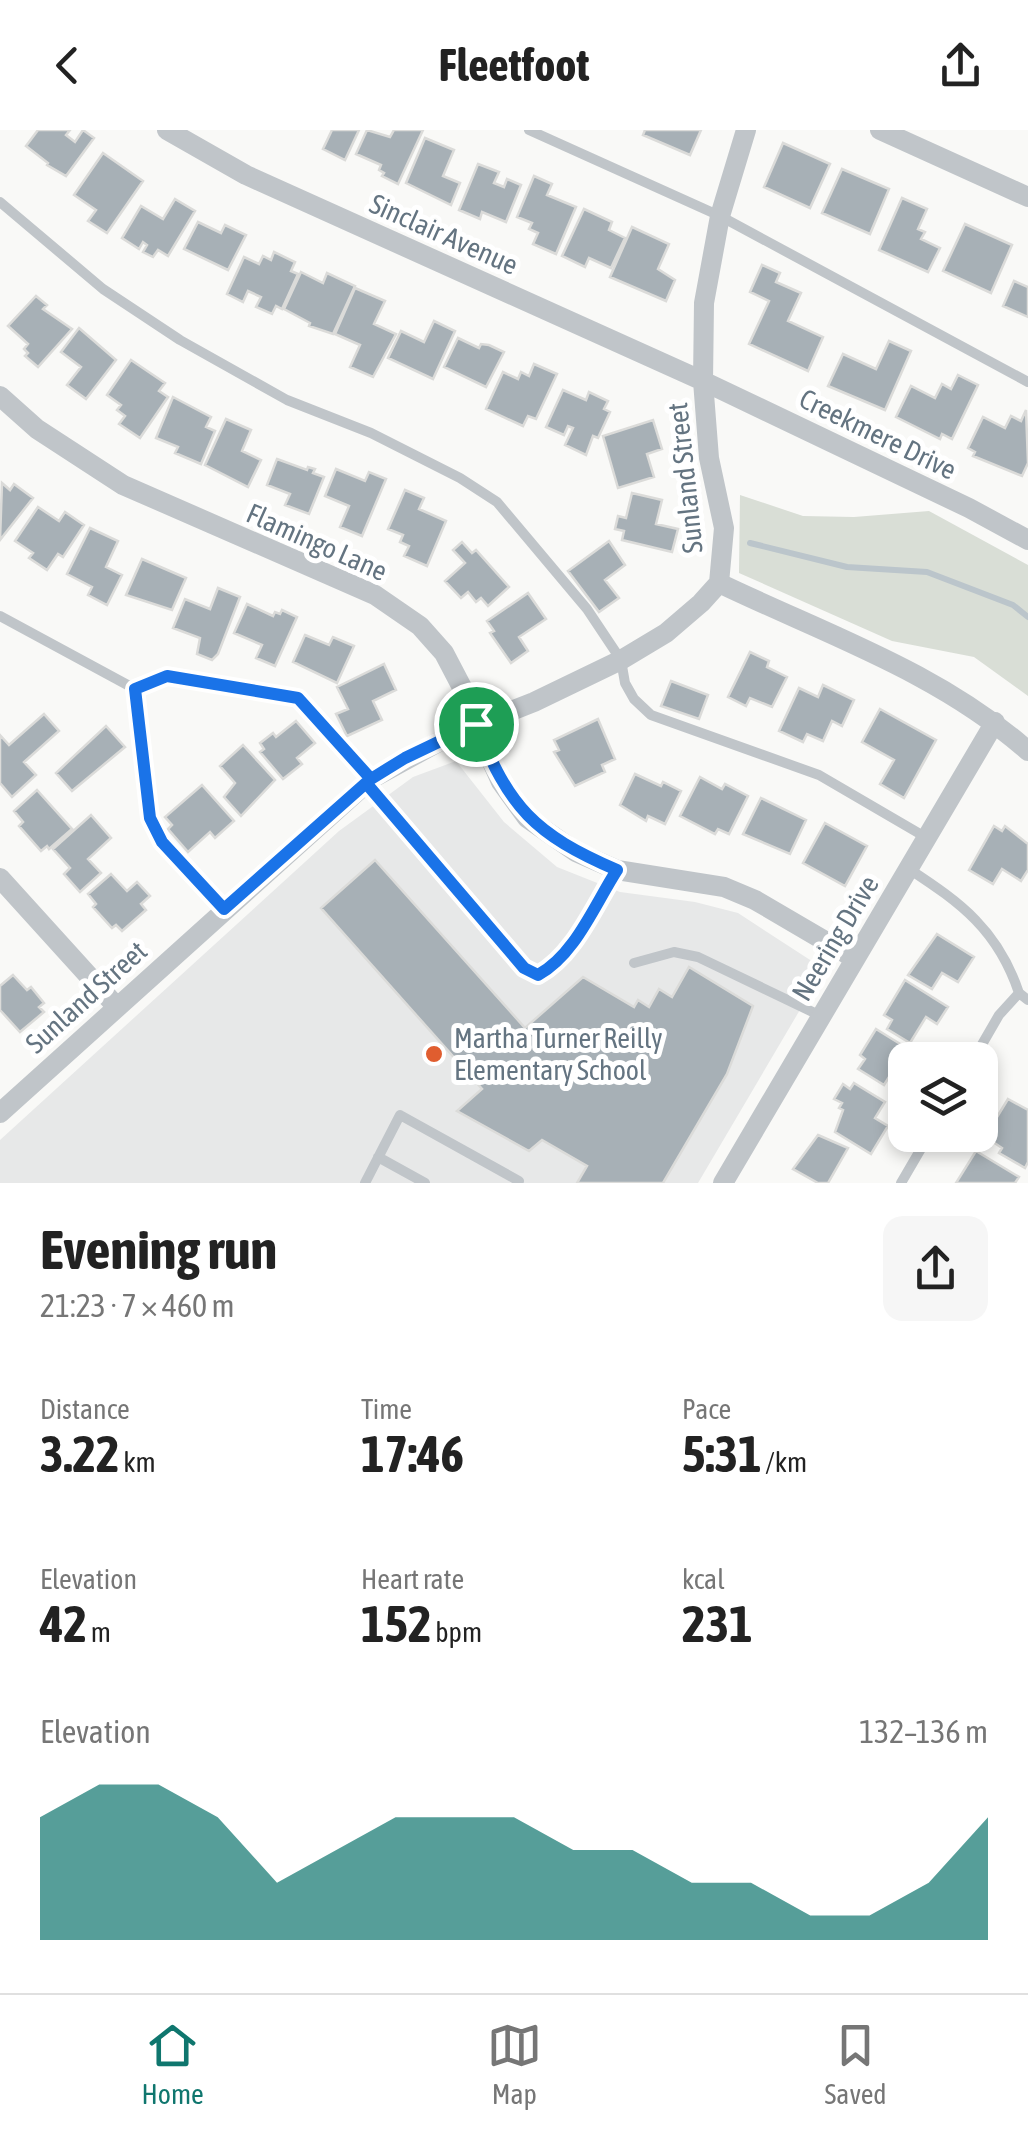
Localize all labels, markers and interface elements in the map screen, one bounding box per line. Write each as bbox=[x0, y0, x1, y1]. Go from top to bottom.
icon: back bbox=[40, 38, 95, 93]
icon: share bbox=[933, 38, 988, 93]
text: Fleetfoot bbox=[439, 39, 589, 91]
street label: Sinclair Avenue bbox=[365, 187, 523, 281]
street label: Creekmere Drive bbox=[794, 382, 962, 486]
street label: Sunland Street bbox=[661, 401, 709, 555]
street label: Flamingo Lane bbox=[242, 497, 392, 587]
pin bbox=[434, 682, 519, 767]
icon: arrive bbox=[449, 697, 504, 752]
street label: Neering Drive bbox=[785, 870, 885, 1006]
street label: Sunland Street bbox=[19, 934, 153, 1060]
place label: Martha Turner Reilly Elementary School bbox=[454, 1022, 663, 1086]
map controls bbox=[888, 1042, 998, 1152]
button: layers bbox=[888, 1042, 998, 1152]
marker: Martha Turner Reilly Elementary School bbox=[423, 1043, 445, 1065]
button: share bbox=[883, 1216, 988, 1321]
text: Evening run bbox=[40, 1218, 277, 1281]
text: 21:23 · 7 × 460 m bbox=[40, 1287, 234, 1324]
text: Distance bbox=[40, 1393, 130, 1425]
text: Time bbox=[361, 1393, 412, 1425]
text: Pace bbox=[682, 1393, 731, 1425]
text: 3.22 bbox=[40, 1425, 119, 1483]
text: 17:46 bbox=[361, 1425, 464, 1483]
text: 5:31 bbox=[682, 1425, 761, 1483]
text: km bbox=[119, 1446, 156, 1478]
text: /km bbox=[761, 1446, 807, 1478]
text: Elevation bbox=[40, 1563, 137, 1595]
text: Heart rate bbox=[361, 1563, 464, 1595]
text: kcal bbox=[682, 1563, 725, 1595]
text: 42 bbox=[40, 1595, 87, 1653]
text: 152 bbox=[361, 1595, 432, 1653]
text: 231 bbox=[682, 1595, 753, 1653]
text: m bbox=[87, 1616, 111, 1648]
text: bpm bbox=[432, 1616, 482, 1648]
text: Elevation bbox=[40, 1713, 151, 1750]
text: 132–136 m bbox=[859, 1713, 988, 1750]
tab: Home bbox=[141, 2018, 204, 2110]
tab: Map bbox=[487, 2018, 542, 2110]
tab: Saved bbox=[825, 2018, 887, 2110]

